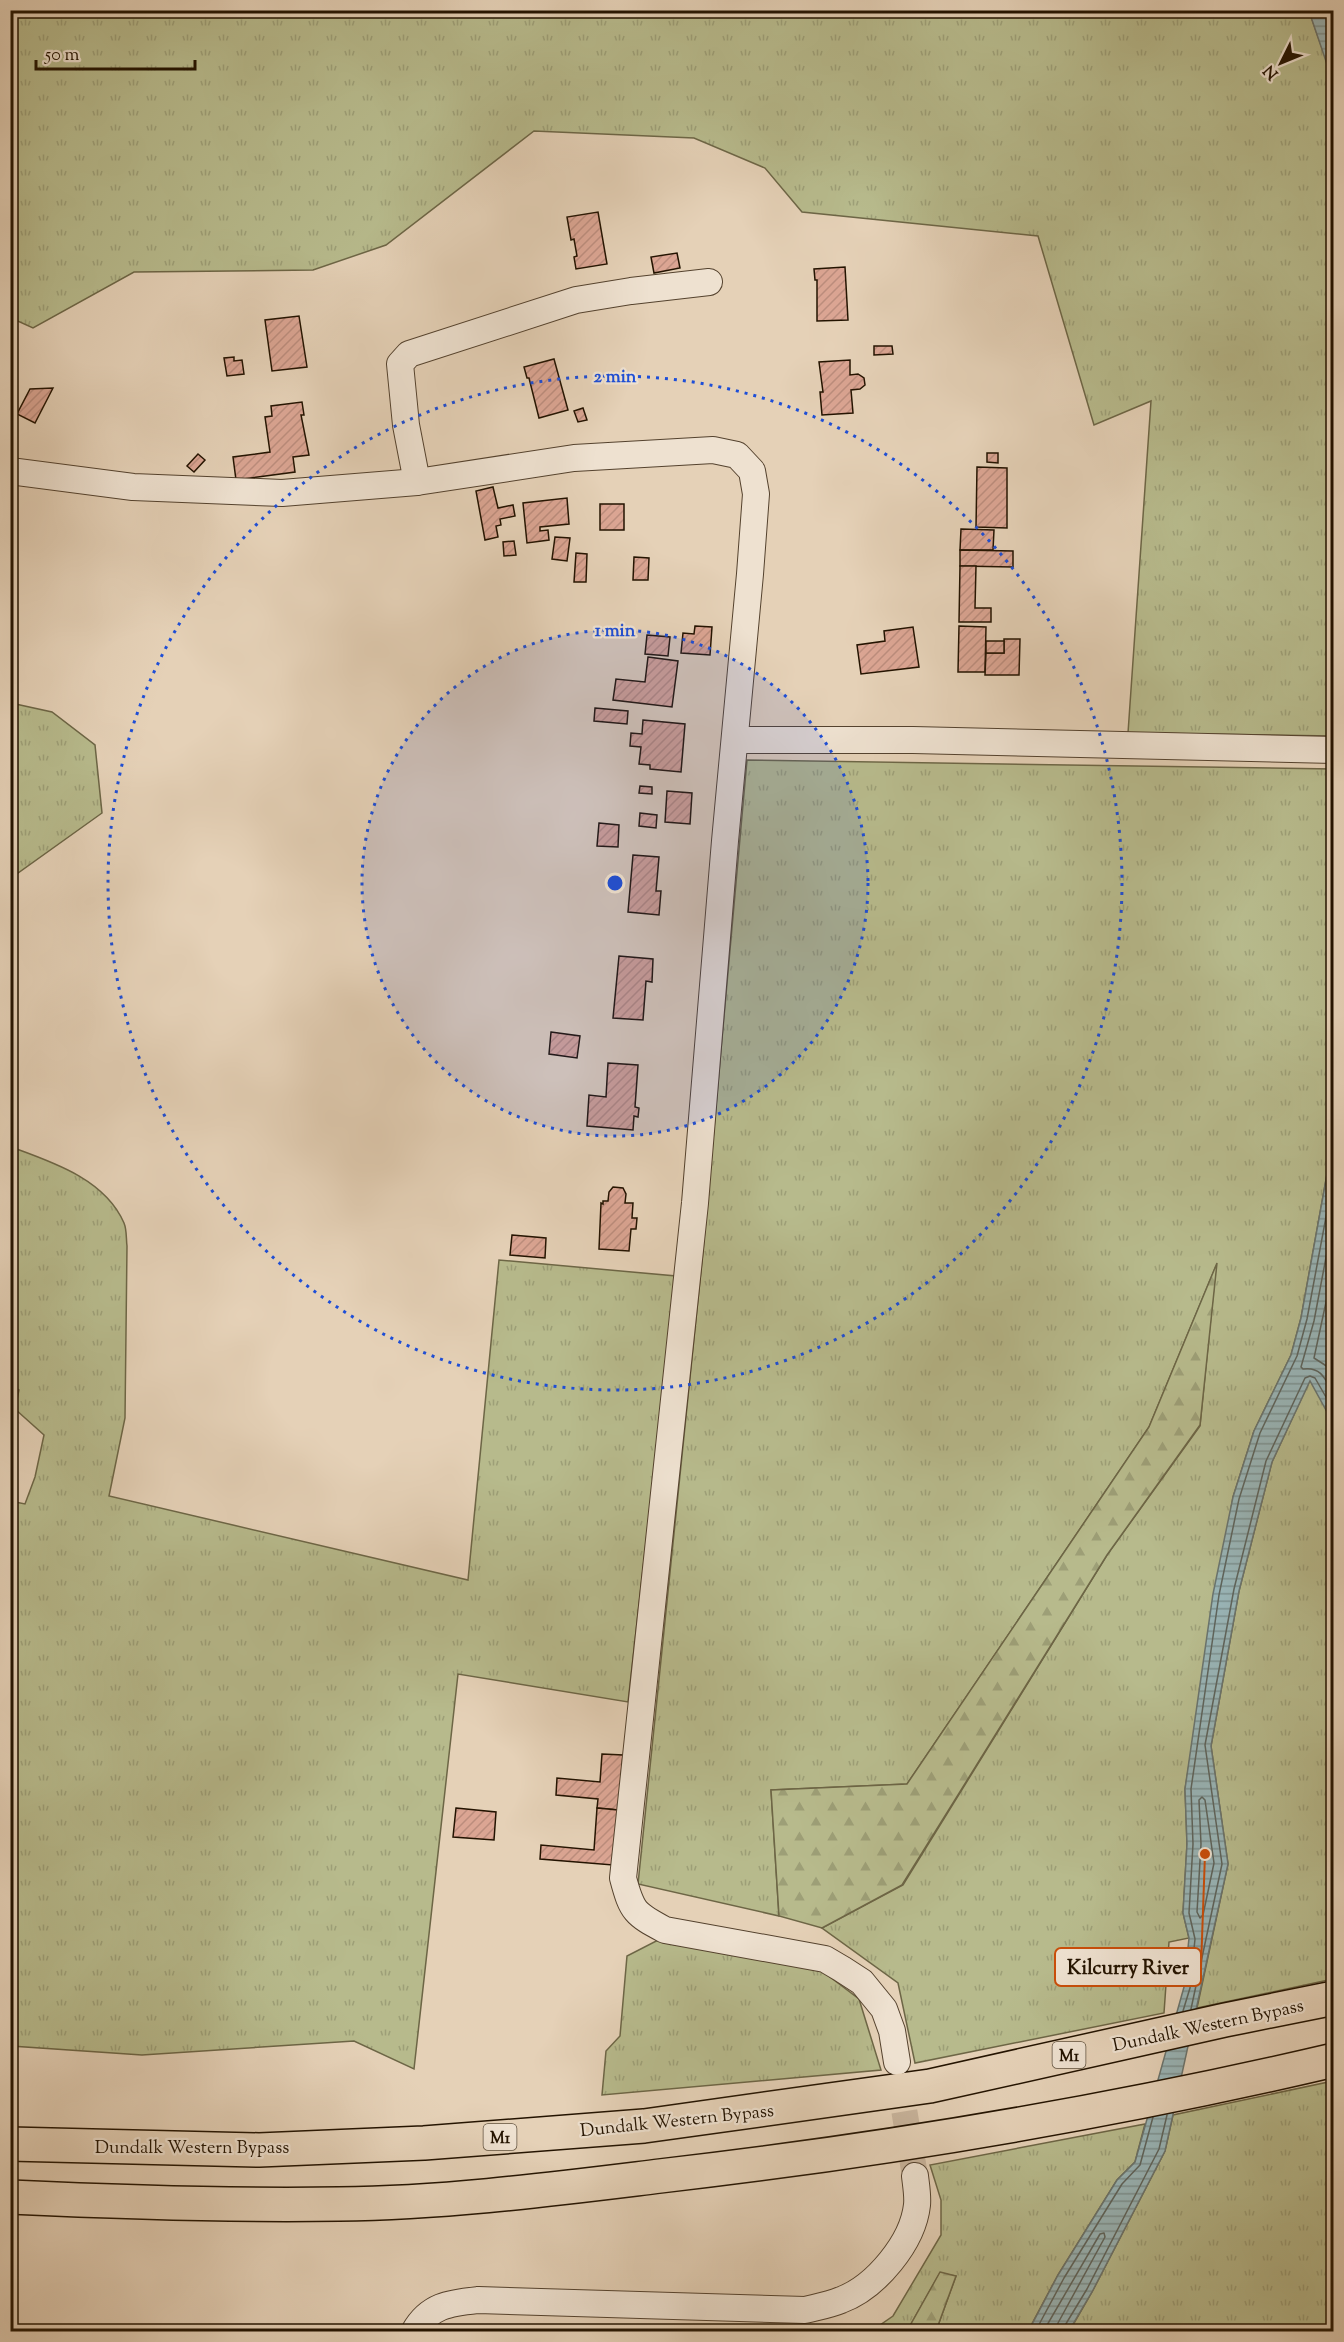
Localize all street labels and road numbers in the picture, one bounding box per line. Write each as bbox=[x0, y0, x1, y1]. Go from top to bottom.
street label: Dundalk Western Bypass bbox=[1111, 1994, 1306, 2060]
road number: M1 bbox=[1052, 2042, 1086, 2068]
street label: Dundalk Western Bypass bbox=[579, 2099, 775, 2145]
road number: M1 bbox=[484, 2124, 516, 2150]
street label: Dundalk Western Bypass bbox=[95, 2136, 289, 2162]

